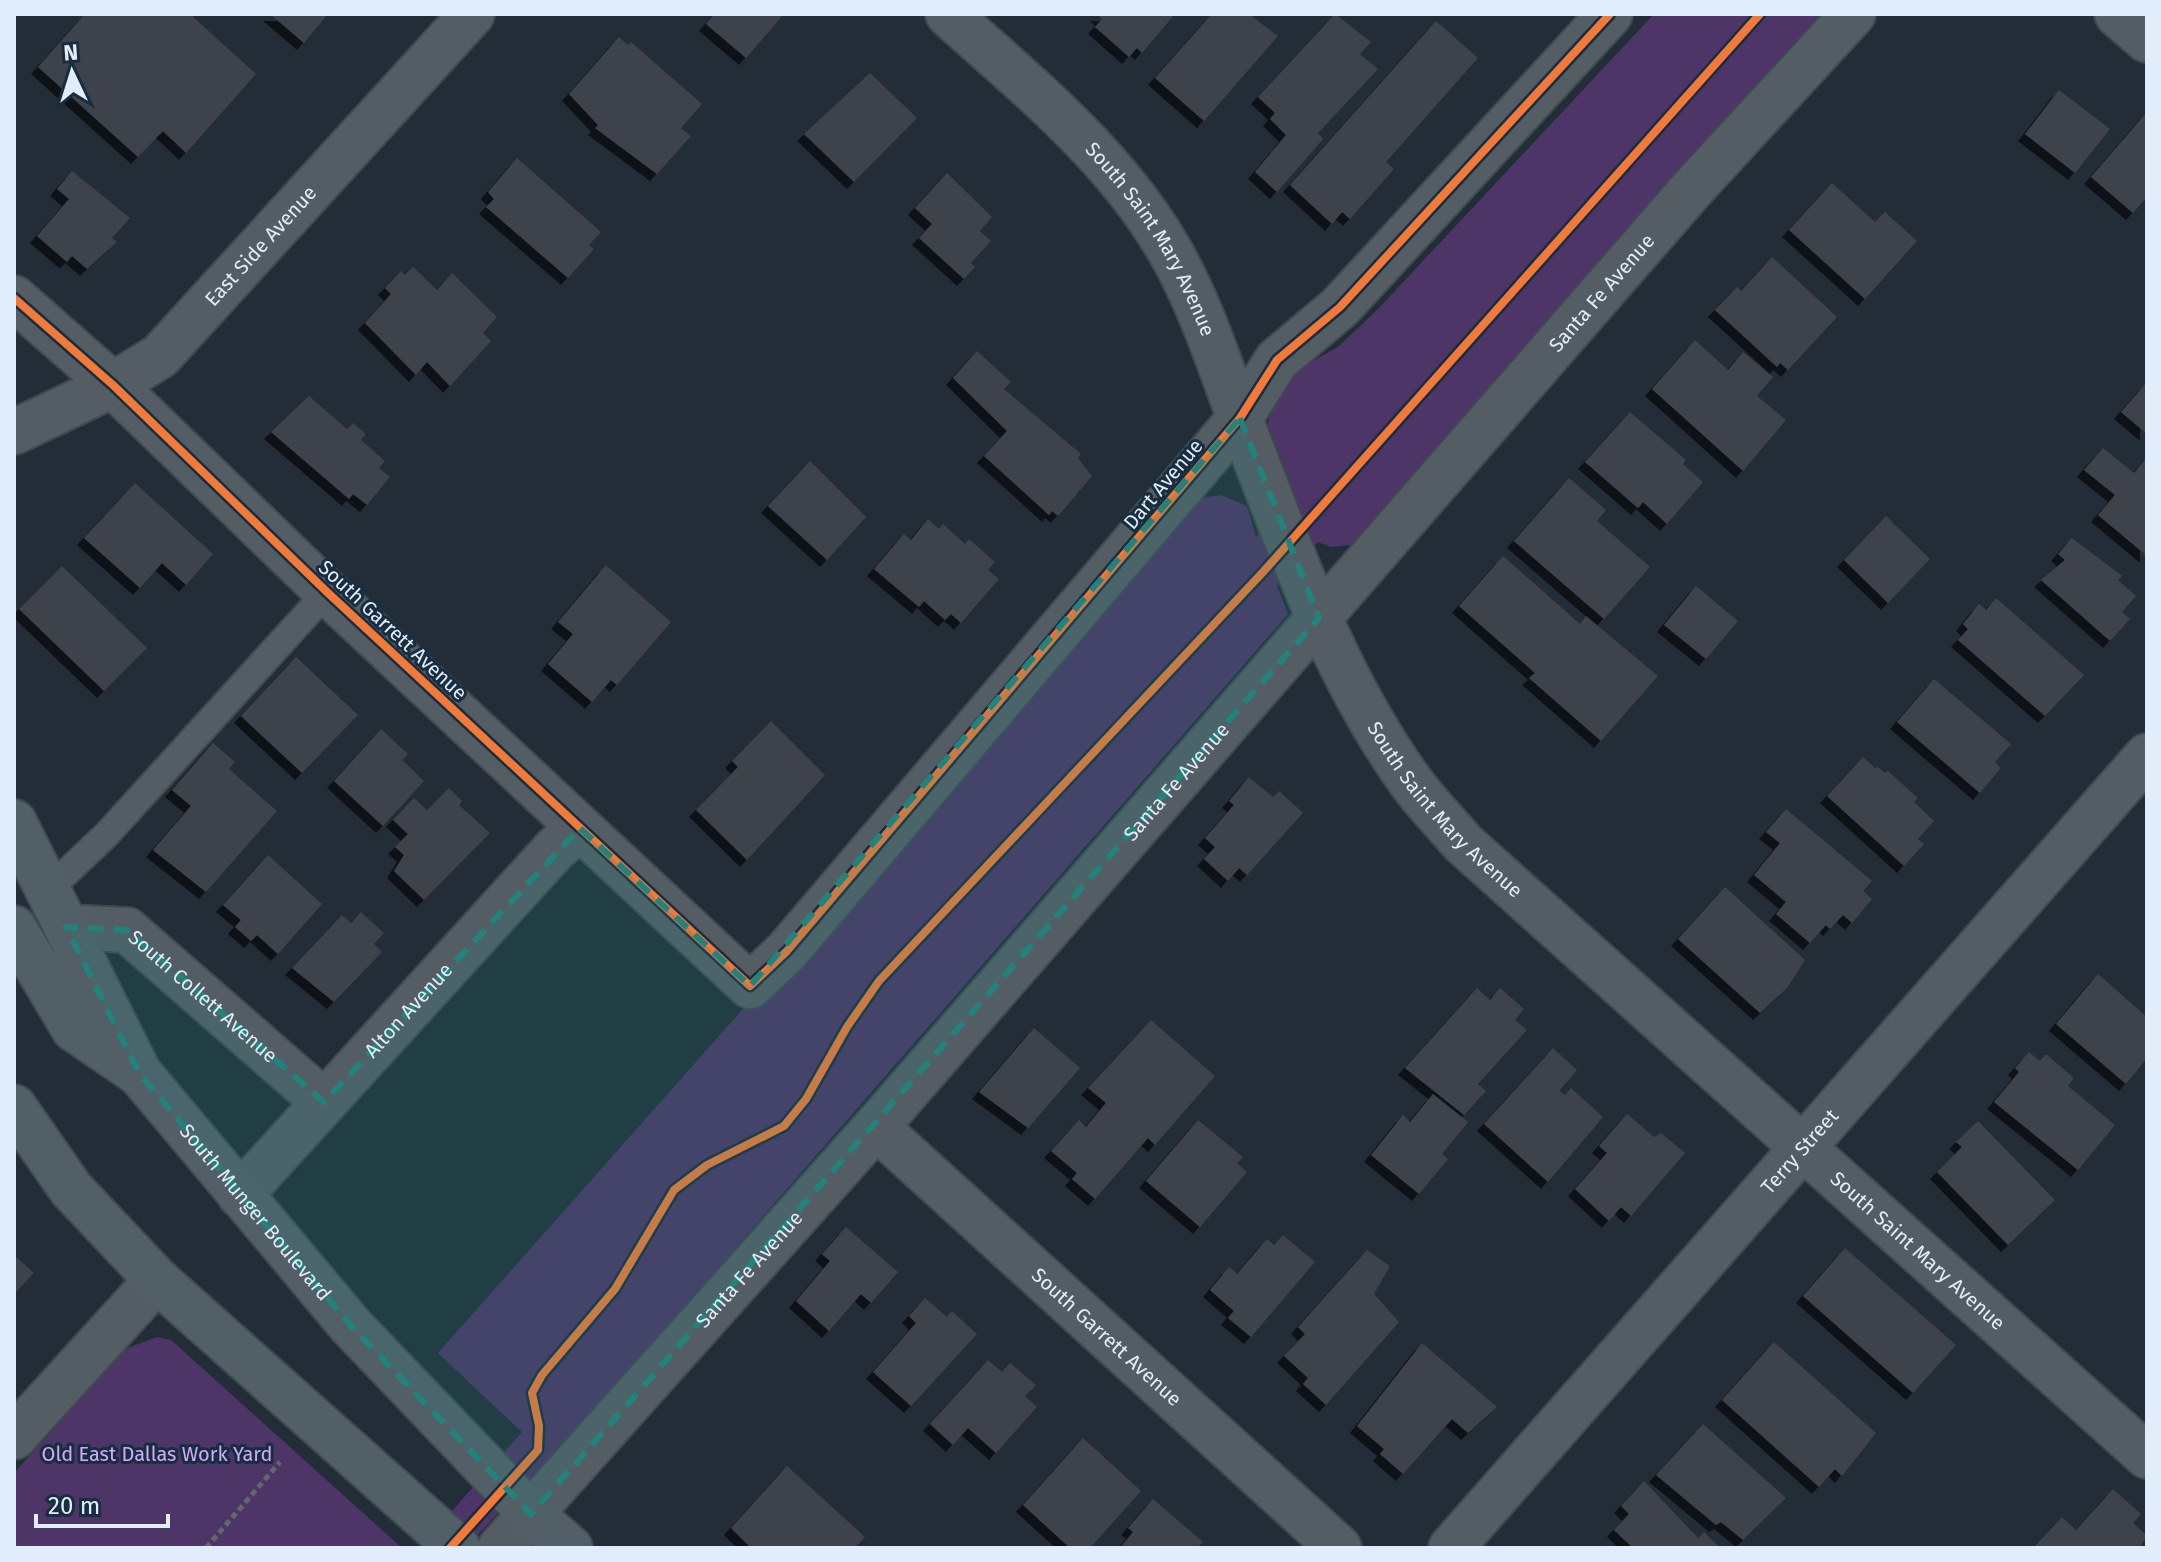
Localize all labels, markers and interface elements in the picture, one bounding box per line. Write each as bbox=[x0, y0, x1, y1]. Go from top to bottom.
north arrow bbox=[32, 32, 112, 112]
text: N bbox=[62, 39, 79, 67]
street label: South Saint Mary Avenue bbox=[1081, 137, 1220, 340]
street label: East Side Avenue bbox=[200, 181, 321, 311]
street label: Santa Fe Avenue bbox=[1544, 229, 1659, 357]
street label: Dart Avenue bbox=[1118, 434, 1208, 534]
street label: South Garrett Avenue bbox=[314, 555, 472, 705]
street label: South Saint Mary Avenue bbox=[1363, 717, 1528, 903]
street label: Santa Fe Avenue bbox=[1118, 718, 1234, 846]
street label: South Collett Avenue bbox=[124, 925, 282, 1068]
street label: Alton Avenue bbox=[359, 958, 457, 1062]
street label: Terry Street bbox=[1756, 1103, 1844, 1199]
street label: South Munger Boulevard bbox=[175, 1119, 336, 1305]
street label: South Saint Mary Avenue bbox=[1826, 1166, 2010, 1335]
street label: Santa Fe Avenue bbox=[691, 1206, 808, 1332]
street label: South Garrett Avenue bbox=[1027, 1263, 1187, 1411]
park label: Old East Dallas Work Yard bbox=[42, 1442, 272, 1466]
scale bar bbox=[36, 1478, 168, 1528]
text: 20 m bbox=[48, 1492, 100, 1520]

